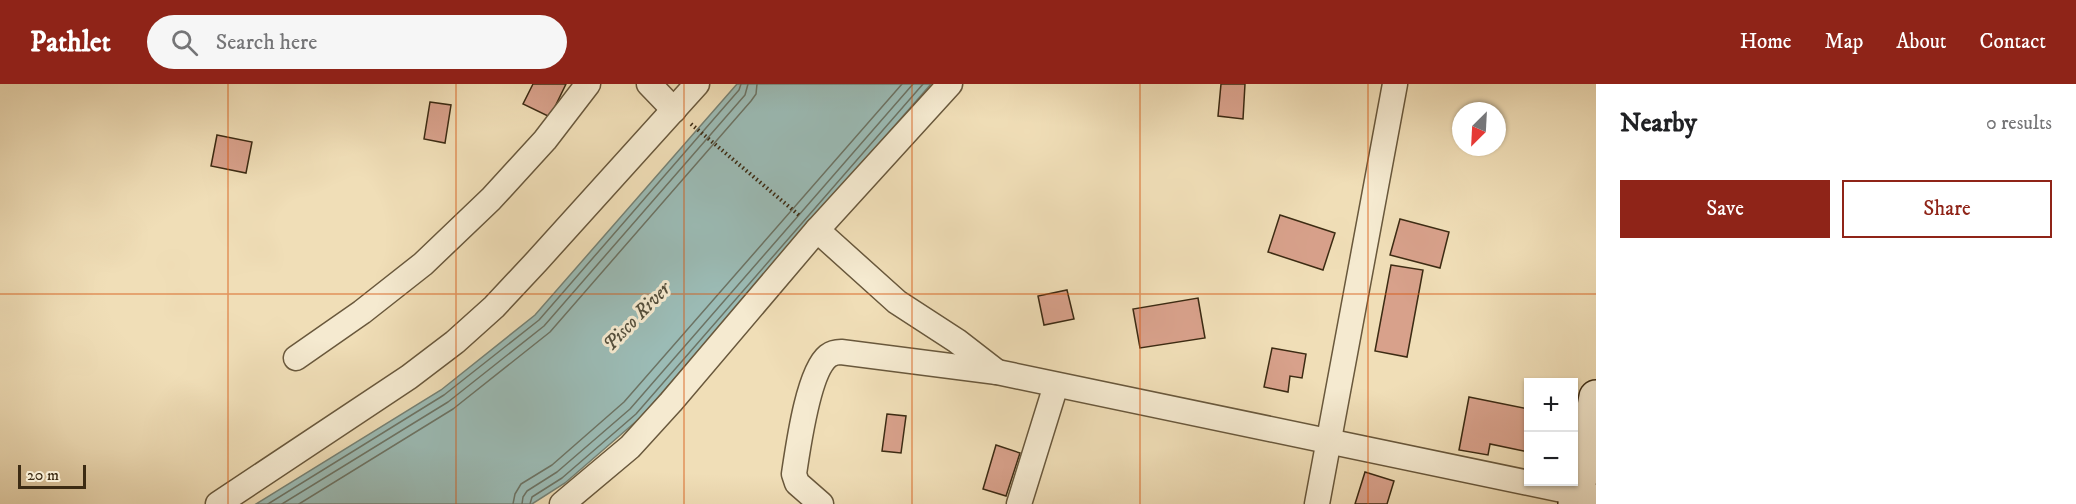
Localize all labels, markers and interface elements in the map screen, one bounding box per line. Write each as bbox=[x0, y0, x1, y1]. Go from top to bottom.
search box bbox=[147, 15, 567, 69]
text: Pathlet bbox=[30, 25, 111, 60]
icon: search bbox=[168, 26, 201, 59]
text: Search here bbox=[216, 29, 317, 56]
text: Home bbox=[1740, 29, 1792, 55]
text: Map bbox=[1825, 29, 1863, 55]
text: About bbox=[1896, 29, 1947, 55]
text: Contact bbox=[1980, 29, 2046, 55]
north arrow bbox=[1452, 102, 1506, 156]
text: Nearby bbox=[1620, 107, 1697, 140]
text: 0 results bbox=[1986, 111, 2052, 136]
button: Save bbox=[1620, 180, 1830, 238]
button: Share bbox=[1842, 180, 2052, 238]
water label: Pisco River bbox=[598, 276, 678, 357]
map controls bbox=[1524, 378, 1578, 486]
button: + bbox=[1524, 378, 1578, 432]
button: − bbox=[1524, 432, 1578, 486]
scale bar bbox=[18, 462, 86, 490]
text: 20 m bbox=[27, 465, 59, 485]

